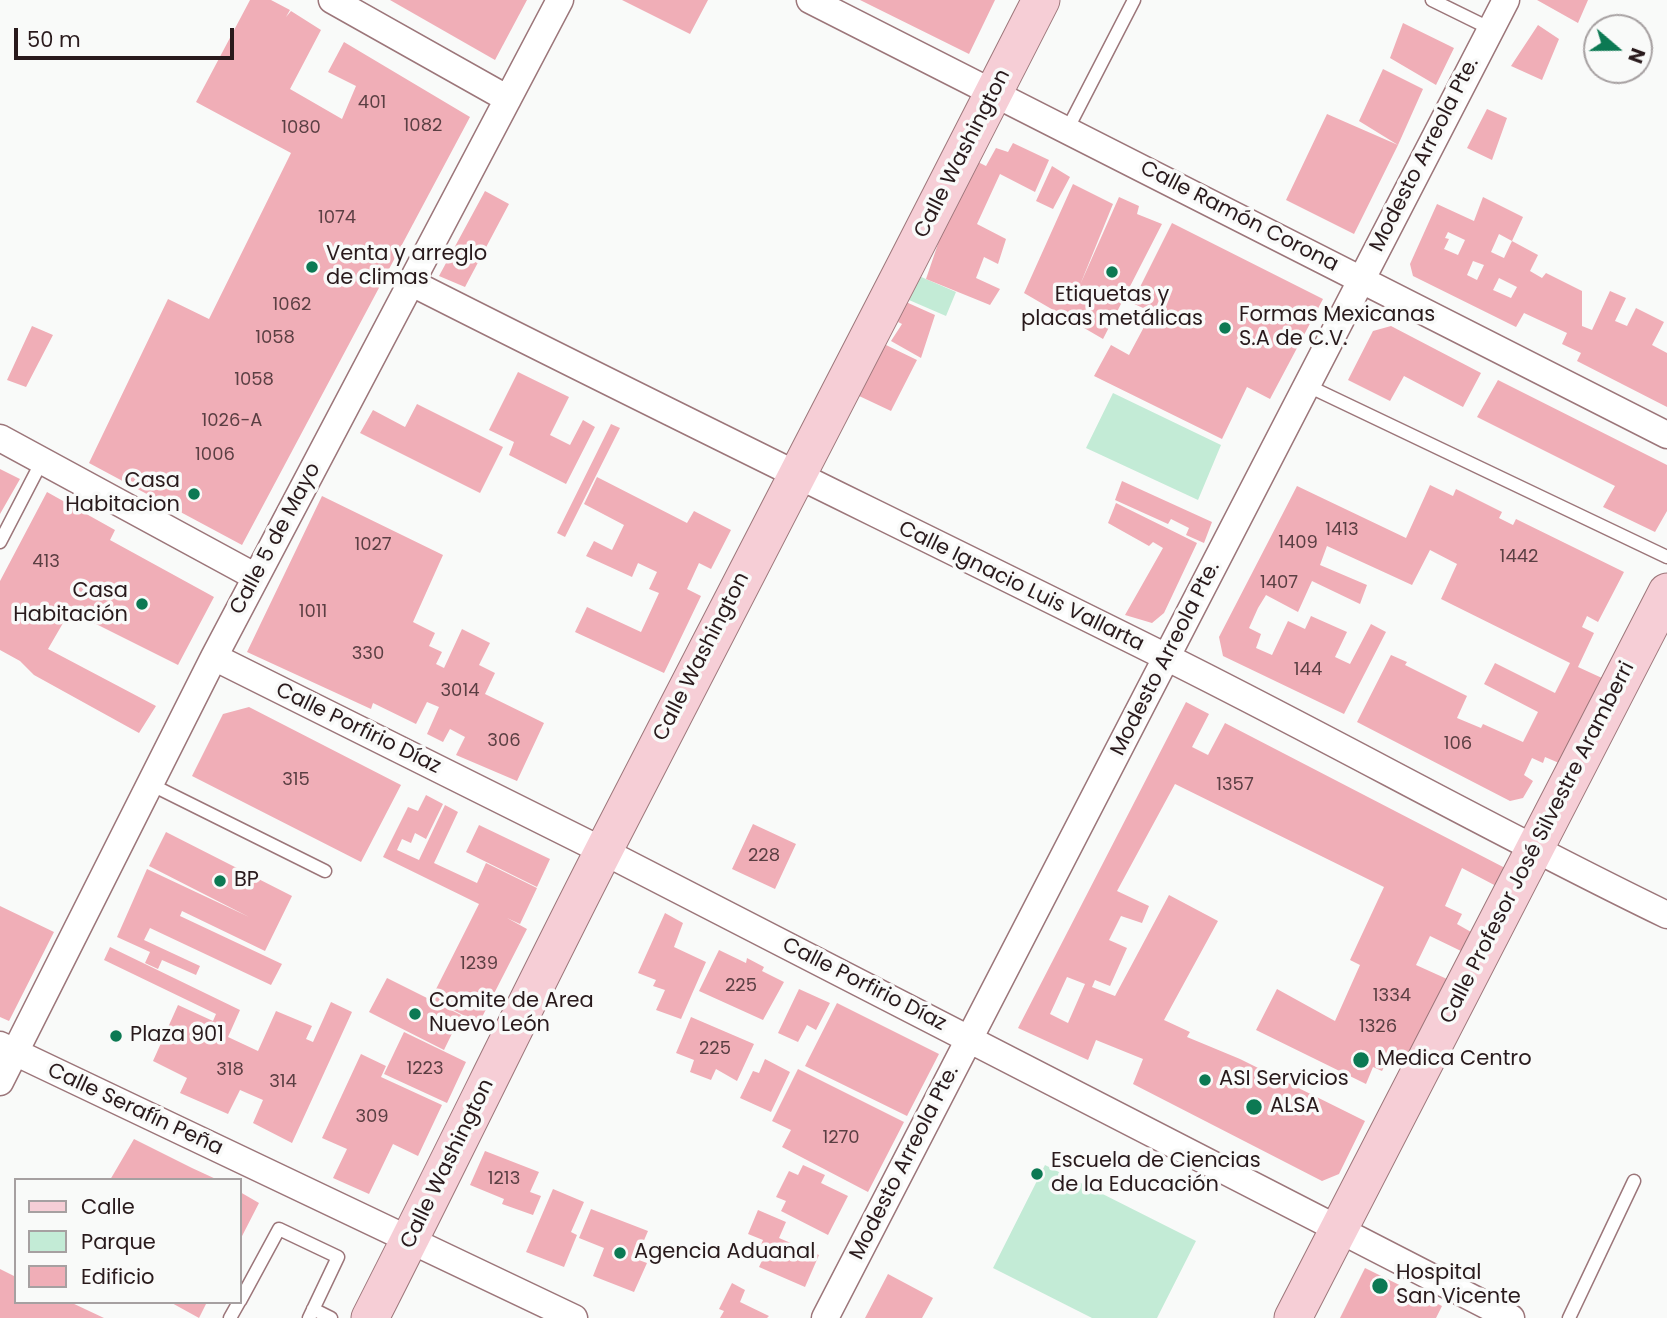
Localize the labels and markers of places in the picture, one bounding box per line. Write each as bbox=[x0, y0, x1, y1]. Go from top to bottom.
place label: Venta y arreglo de climas bbox=[326, 242, 487, 292]
marker: Venta y arreglo de climas bbox=[304, 259, 320, 275]
marker: Etiquetas y placas metálicas bbox=[1104, 264, 1120, 280]
place label: Etiquetas y placas metálicas bbox=[1021, 283, 1203, 333]
place label: Formas Mexicanas S.A de C.V. bbox=[1239, 303, 1435, 353]
marker: Formas Mexicanas S.A de C.V. bbox=[1217, 320, 1233, 336]
place label: Casa Habitacion bbox=[65, 469, 180, 519]
marker: Casa Habitacion bbox=[186, 486, 202, 502]
place label: Casa Habitación bbox=[13, 579, 128, 629]
marker: Casa Habitación bbox=[134, 596, 150, 612]
place label: BP bbox=[234, 868, 259, 894]
marker: BP bbox=[212, 873, 228, 889]
place label: Comite de Area Nuevo León bbox=[429, 989, 594, 1039]
marker: Comite de Area Nuevo León bbox=[407, 1006, 423, 1022]
place label: Plaza 901 bbox=[130, 1023, 224, 1049]
marker: Plaza 901 bbox=[108, 1028, 124, 1044]
place label: Medica Centro bbox=[1377, 1047, 1532, 1073]
marker: Medica Centro bbox=[1351, 1050, 1371, 1070]
place label: ASI Servicios bbox=[1219, 1067, 1349, 1093]
marker: ASI Servicios bbox=[1197, 1072, 1213, 1088]
place label: ALSA bbox=[1270, 1094, 1320, 1120]
marker: ALSA bbox=[1244, 1097, 1264, 1117]
place label: Escuela de Ciencias de la Educación bbox=[1051, 1149, 1261, 1199]
marker: Escuela de Ciencias de la Educación bbox=[1029, 1166, 1045, 1182]
place label: Agencia Aduanal bbox=[634, 1240, 815, 1266]
marker: Agencia Aduanal bbox=[612, 1245, 628, 1261]
place label: Hospital San Vicente bbox=[1396, 1261, 1521, 1311]
marker: Hospital San Vicente bbox=[1370, 1276, 1390, 1296]

